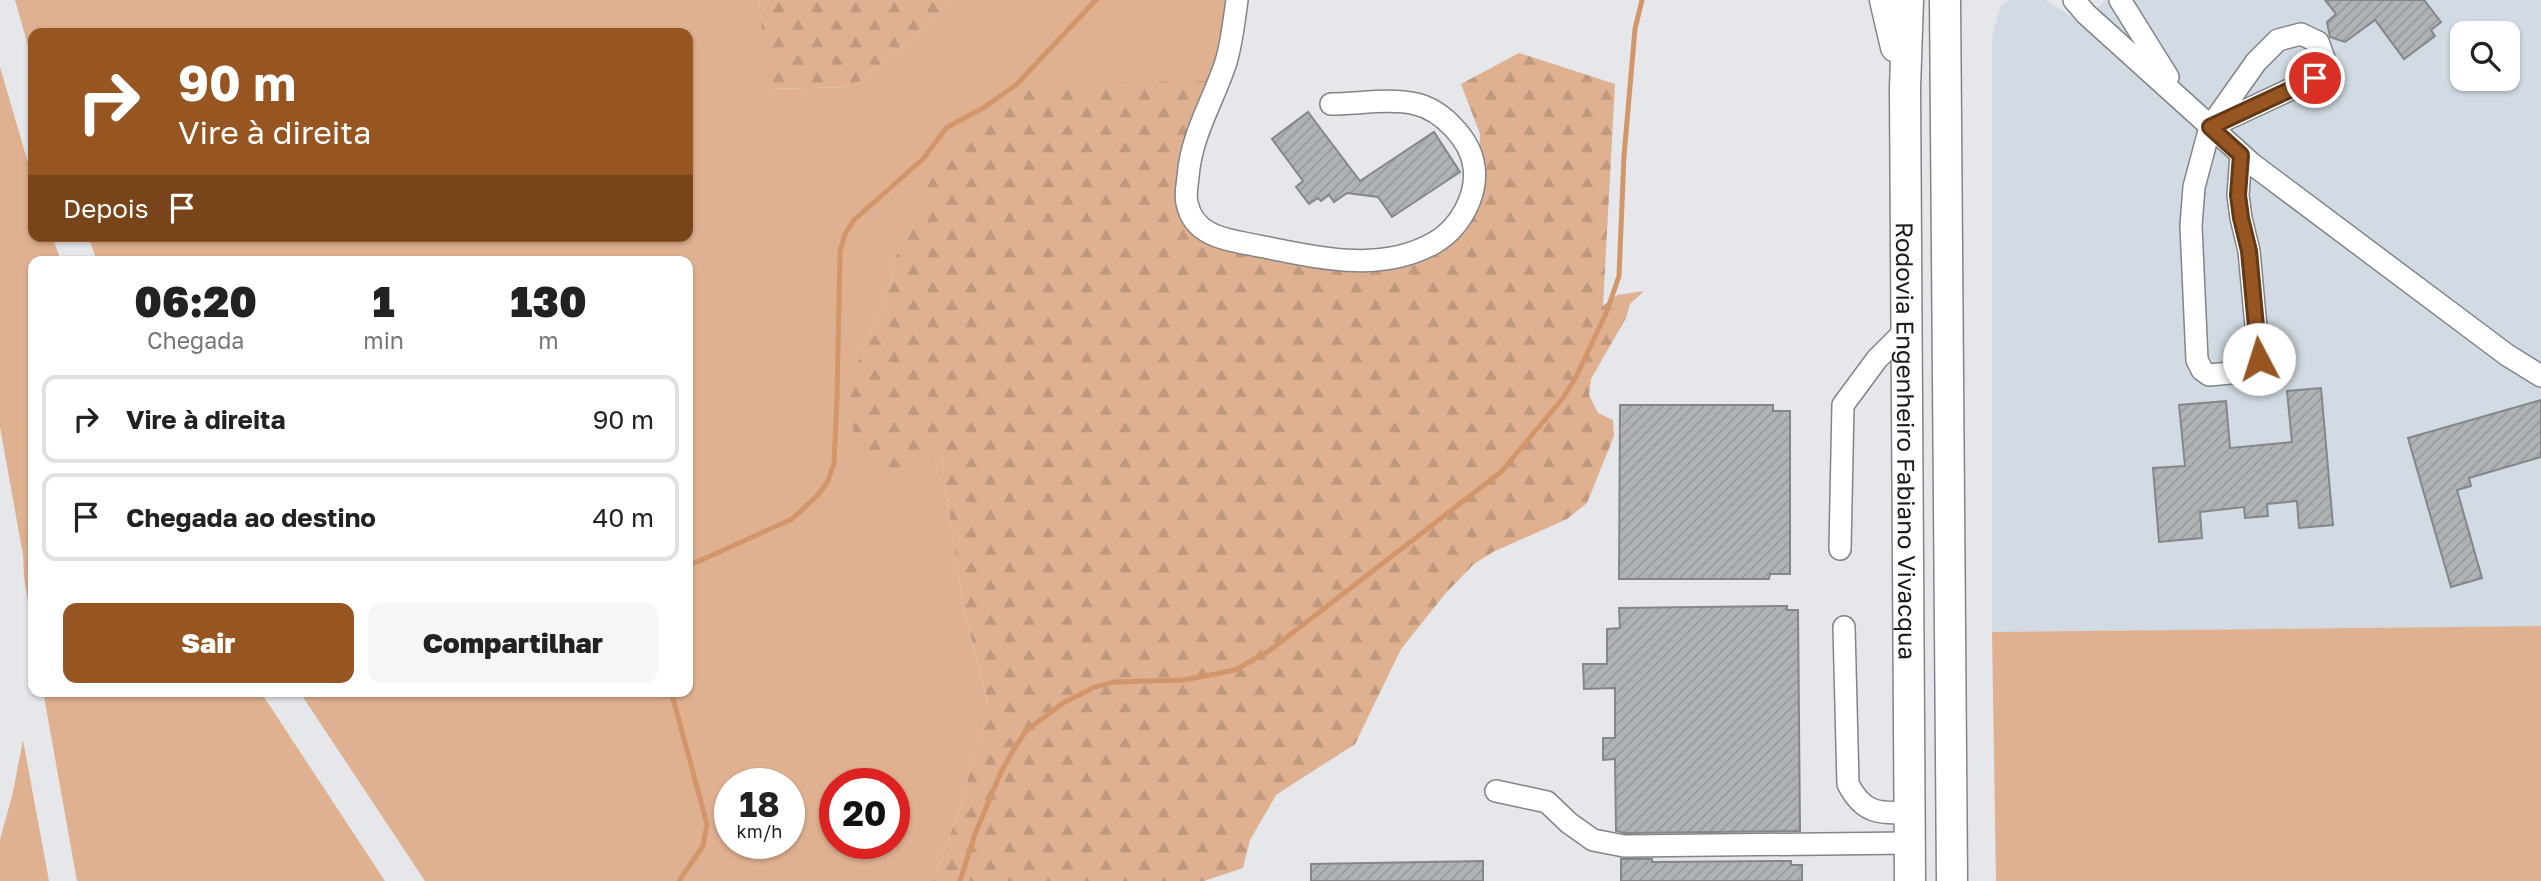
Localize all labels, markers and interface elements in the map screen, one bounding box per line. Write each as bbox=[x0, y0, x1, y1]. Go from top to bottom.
map controls bbox=[2450, 21, 2520, 91]
button: search bbox=[2450, 21, 2520, 91]
pin bbox=[2285, 48, 2345, 108]
text: 90 m bbox=[178, 53, 296, 112]
icon: right bbox=[63, 56, 154, 147]
icon: arrive bbox=[2296, 59, 2334, 97]
text: Vire à direita bbox=[178, 113, 371, 151]
icon: arrive bbox=[163, 189, 201, 227]
text: Depois bbox=[63, 193, 149, 224]
street label: Rodovia Engenheiro Fabiano Vivacqua bbox=[1891, 222, 1923, 660]
text: 06:20 bbox=[134, 276, 257, 326]
text: 1 bbox=[373, 276, 395, 326]
text: 130 bbox=[510, 276, 587, 326]
position arrow bbox=[2222, 322, 2296, 396]
text: Chegada bbox=[147, 326, 244, 354]
text: min bbox=[363, 326, 404, 354]
text: m bbox=[538, 326, 559, 354]
icon: right bbox=[67, 400, 105, 438]
text: Vire à direita bbox=[126, 404, 286, 435]
text: 90 m bbox=[593, 404, 654, 435]
icon: arrive bbox=[67, 498, 105, 536]
text: Chegada ao destino bbox=[126, 502, 376, 533]
text: 40 m bbox=[593, 502, 654, 533]
button: Sair bbox=[63, 603, 354, 683]
button: Compartilhar bbox=[368, 603, 658, 683]
speed limit sign: 20 bbox=[819, 768, 910, 859]
text: 18 bbox=[739, 783, 780, 825]
text: km/h bbox=[737, 820, 782, 842]

